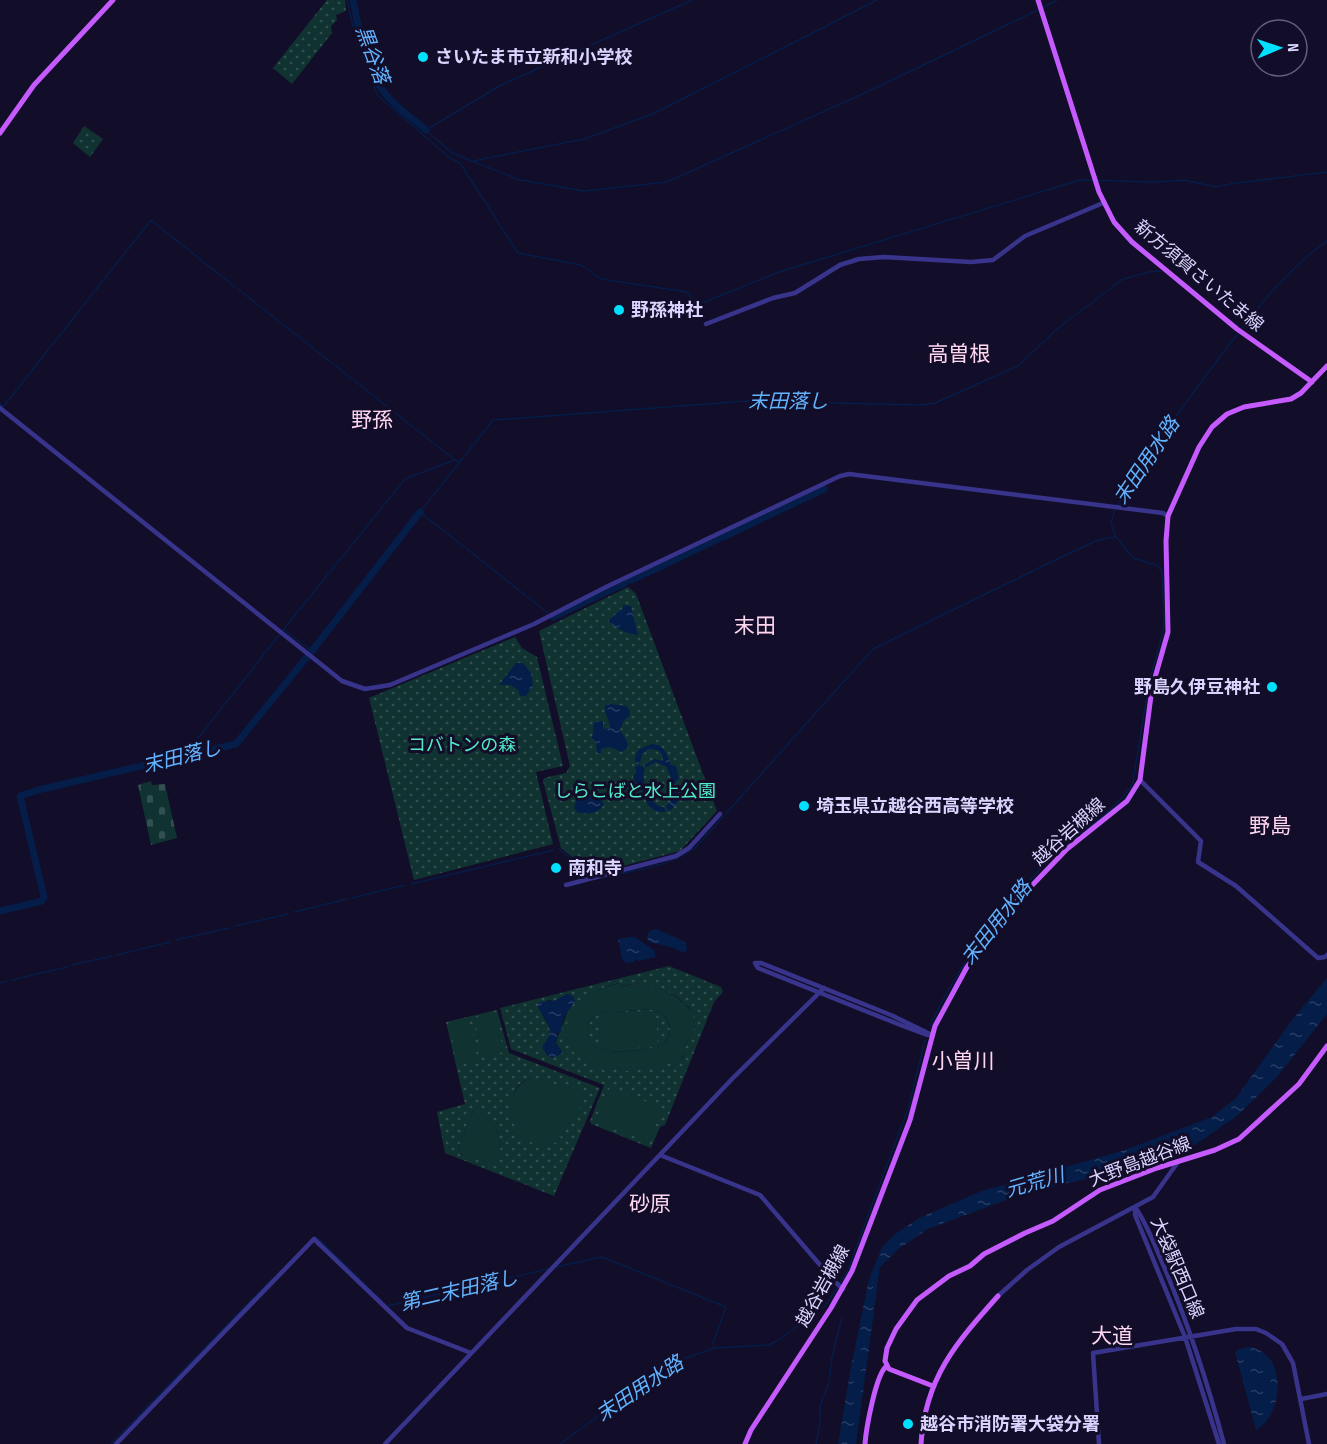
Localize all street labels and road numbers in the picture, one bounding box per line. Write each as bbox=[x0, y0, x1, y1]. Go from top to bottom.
street label: 新方須賀さいたま線 bbox=[1130, 216, 1268, 336]
street label: 越谷岩槻線 bbox=[1029, 794, 1109, 870]
street label: 大野島越谷線 bbox=[1086, 1133, 1194, 1191]
street label: 大袋駅西口線 bbox=[1146, 1214, 1208, 1322]
street label: 越谷岩槻線 bbox=[792, 1242, 854, 1330]

